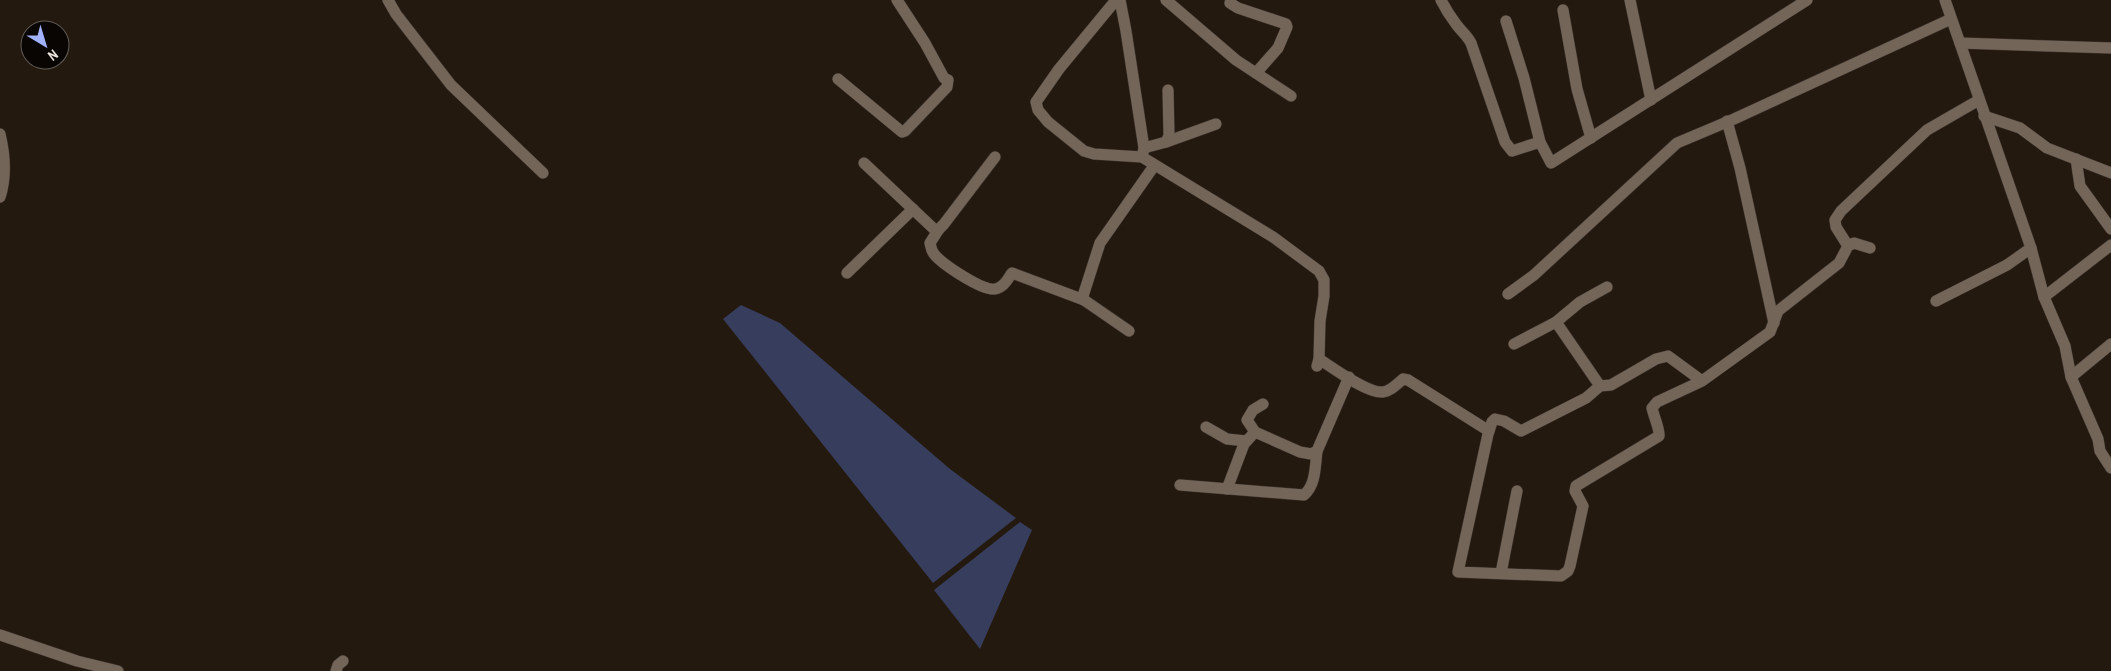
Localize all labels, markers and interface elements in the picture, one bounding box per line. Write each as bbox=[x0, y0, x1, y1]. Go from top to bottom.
north arrow bbox=[20, 20, 70, 70]
text: N bbox=[44, 46, 62, 65]

